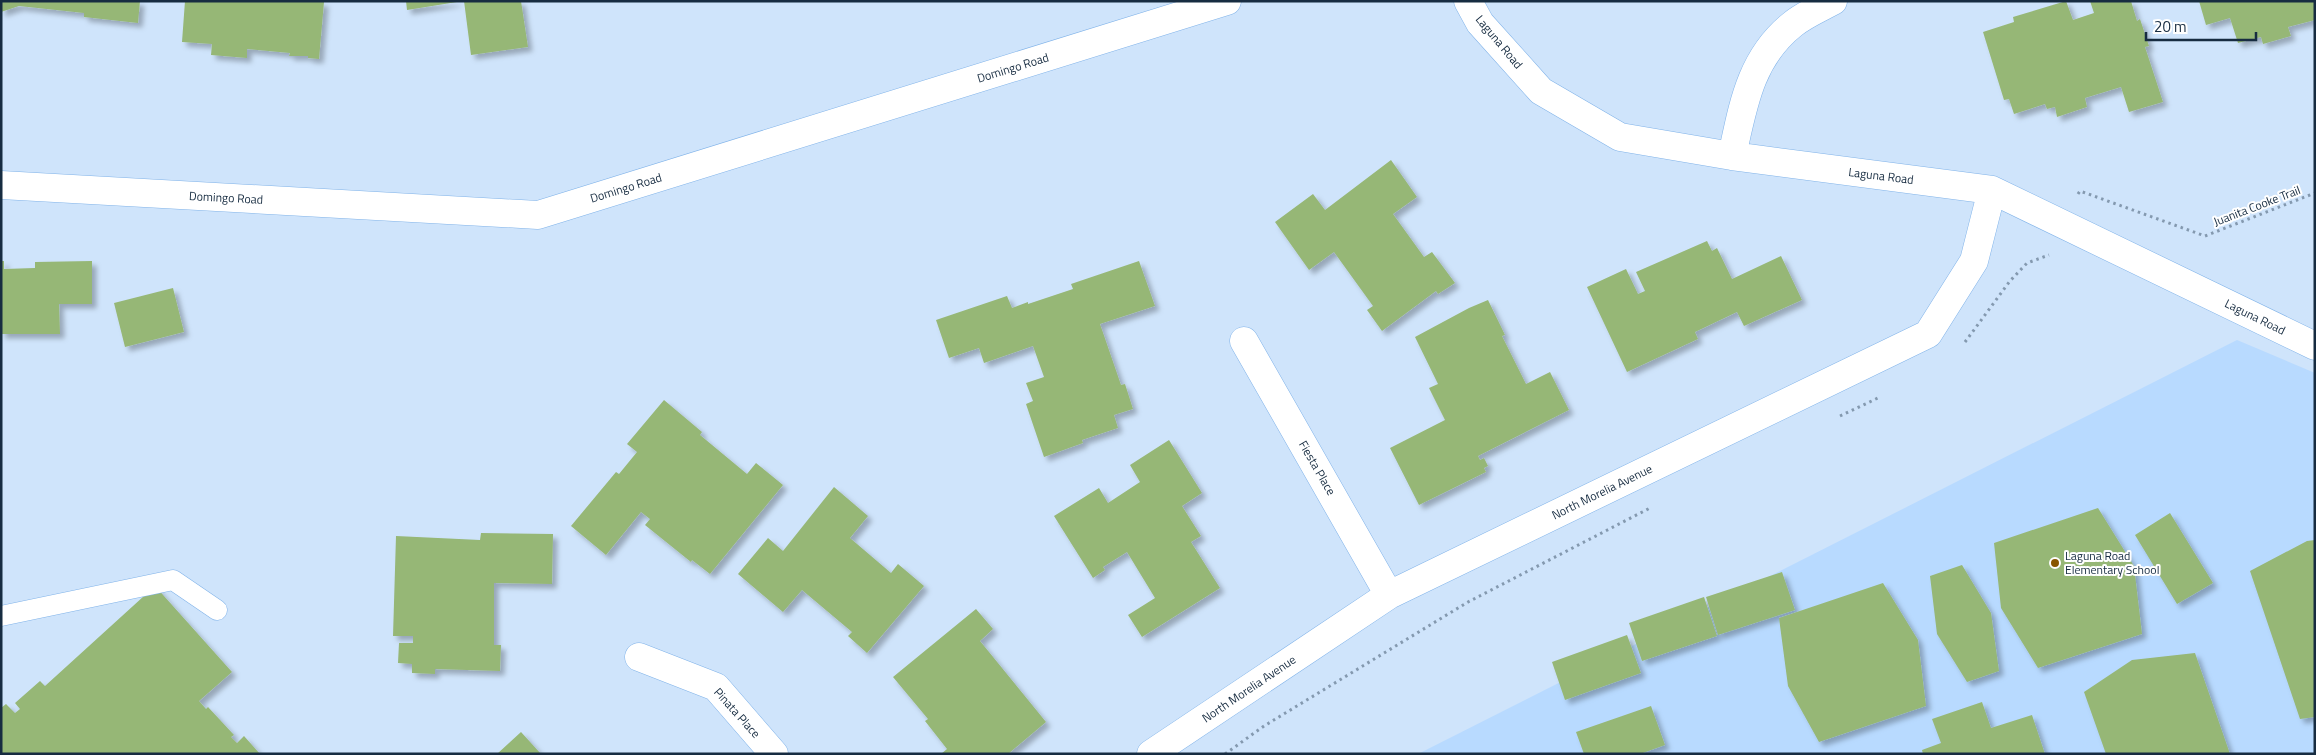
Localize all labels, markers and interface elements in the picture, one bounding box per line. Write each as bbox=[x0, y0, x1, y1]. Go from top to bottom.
scale bar bbox=[2146, 10, 2256, 42]
street label: Laguna Road bbox=[1471, 11, 1528, 73]
text: 20 m bbox=[2154, 15, 2187, 38]
street label: Domingo Road bbox=[975, 48, 1051, 87]
street label: Laguna Road bbox=[1847, 162, 1915, 189]
street label: Domingo Road bbox=[588, 168, 664, 207]
street label: Juanita Cooke Trail bbox=[2210, 180, 2303, 231]
street label: Domingo Road bbox=[188, 186, 264, 209]
street label: Laguna Road bbox=[2222, 294, 2289, 339]
street label: Fiesta Place bbox=[1294, 437, 1341, 499]
street label: North Morelia Avenue bbox=[1548, 459, 1655, 524]
place label: Laguna Road Elementary School bbox=[2065, 546, 2159, 579]
marker: Laguna Road Elementary School bbox=[2049, 557, 2061, 569]
street label: North Morelia Avenue bbox=[1198, 650, 1300, 727]
street label: Pinata Place bbox=[710, 683, 765, 742]

